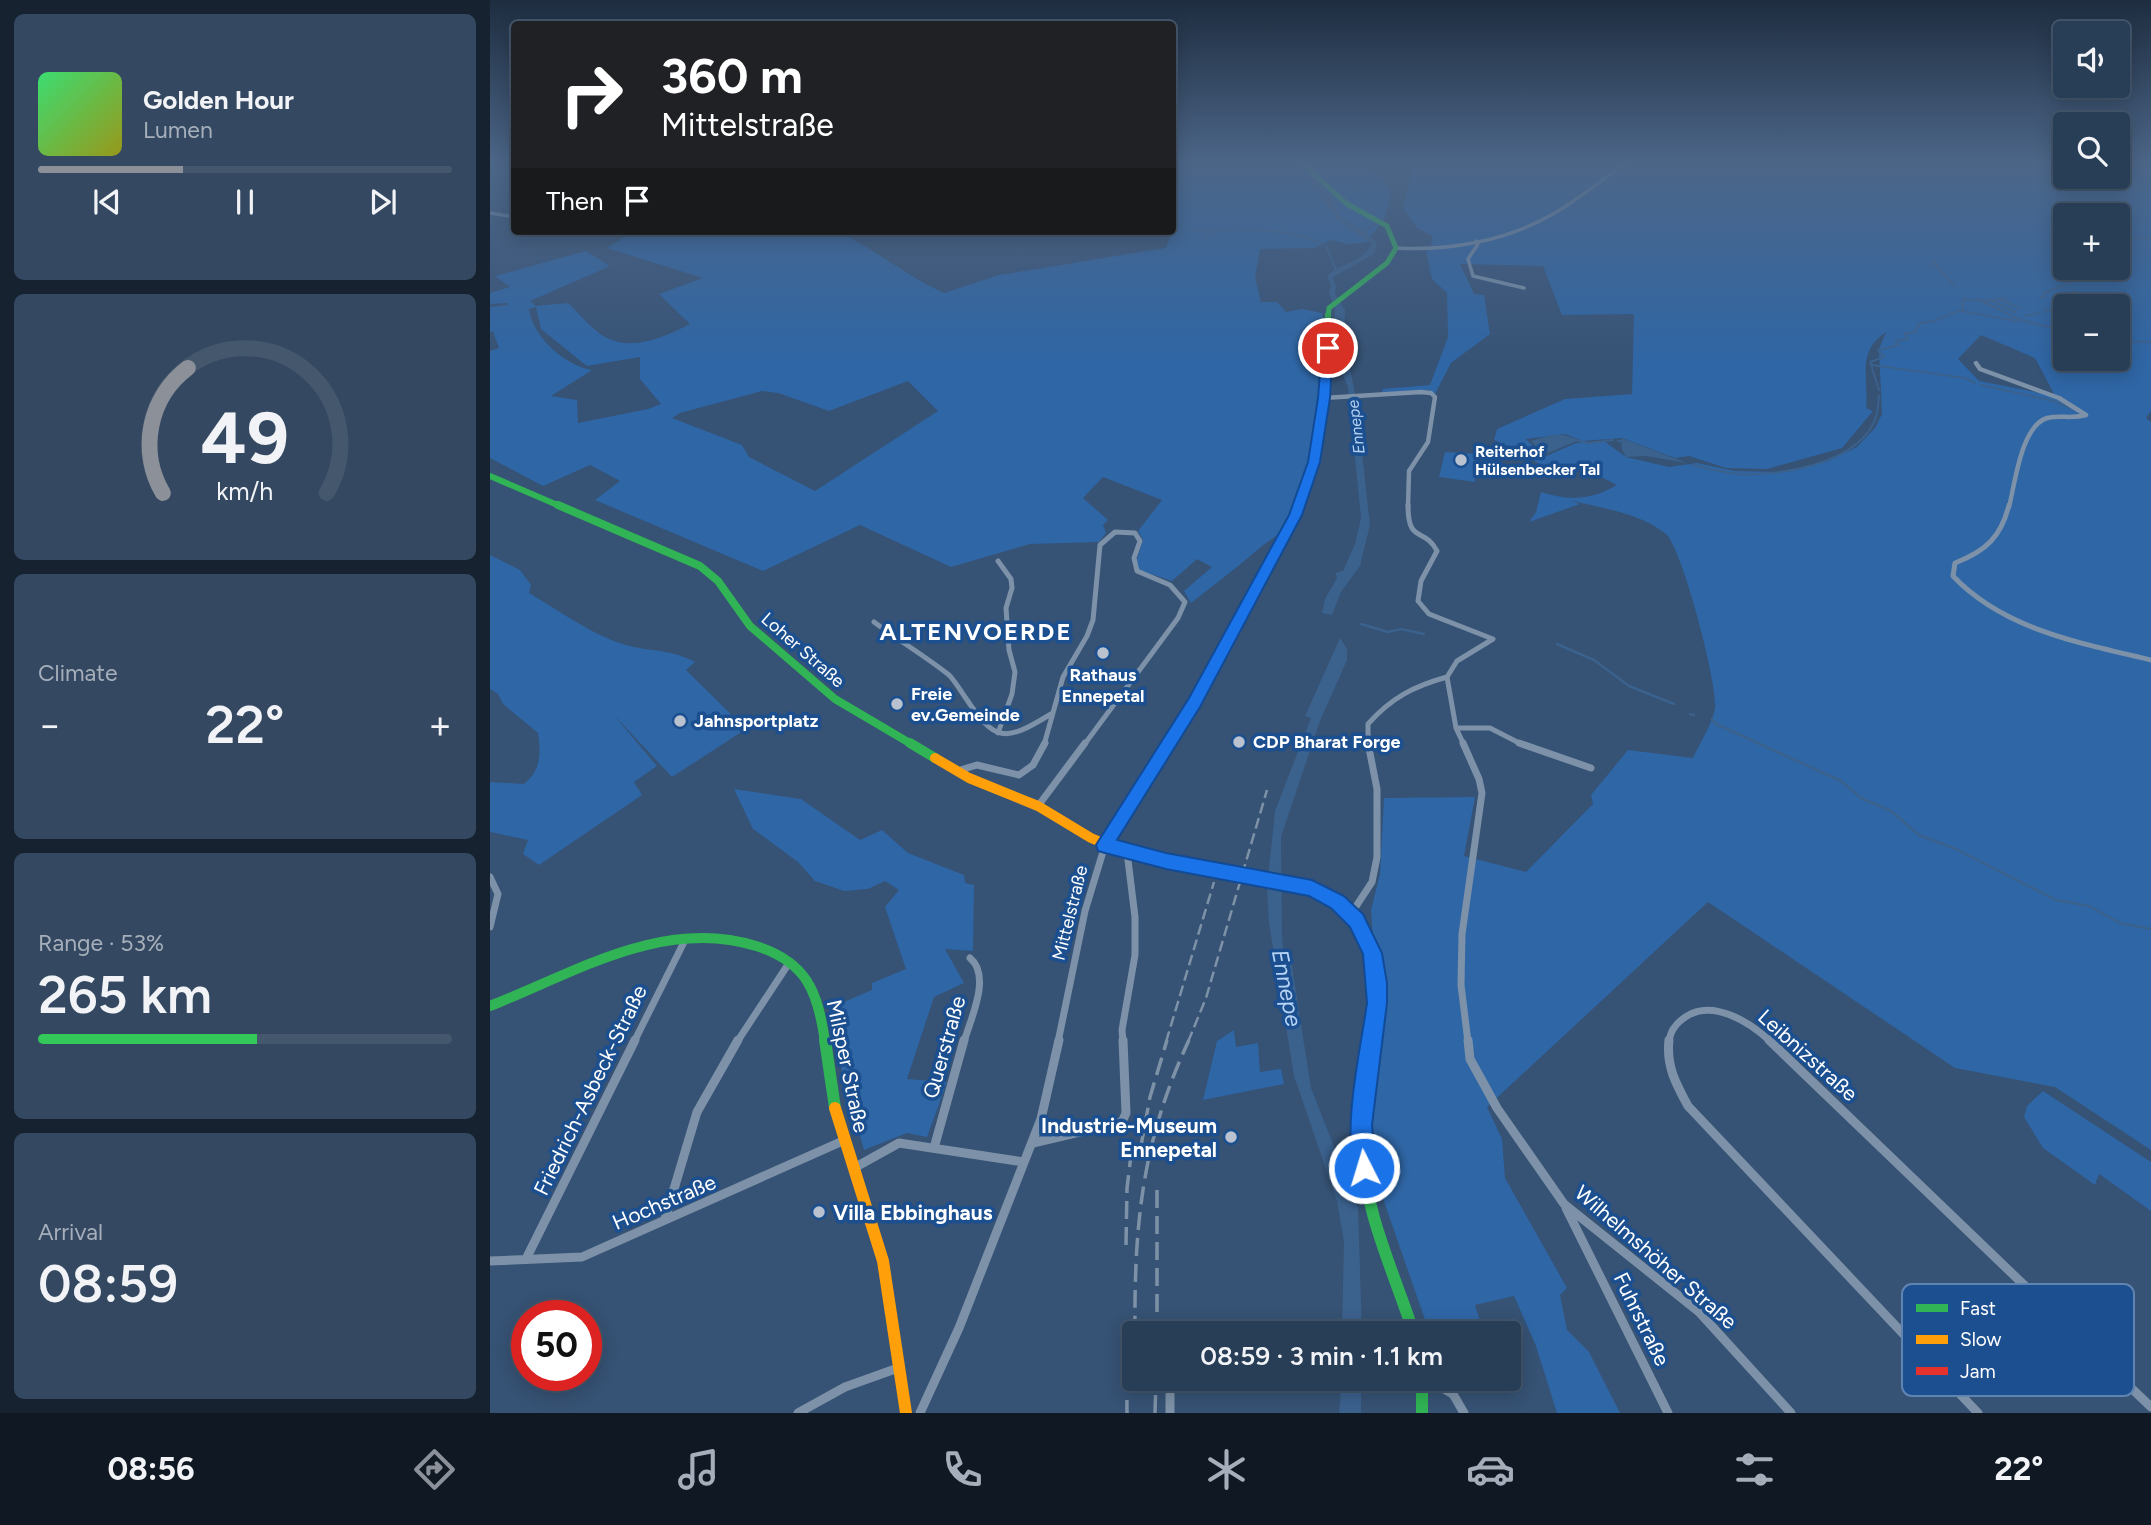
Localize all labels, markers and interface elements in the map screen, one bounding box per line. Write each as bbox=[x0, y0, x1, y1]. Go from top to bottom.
map controls bbox=[2053, 21, 2130, 371]
button: sound bbox=[2053, 21, 2130, 98]
text: 360 m bbox=[661, 46, 803, 105]
icon: right bbox=[546, 49, 637, 140]
text: Golden Hour bbox=[143, 84, 294, 116]
text: Mittelstraße bbox=[661, 106, 834, 144]
button: search bbox=[2053, 112, 2130, 189]
text: Lumen bbox=[143, 116, 213, 144]
icon: arrive bbox=[618, 182, 656, 220]
icon: previous bbox=[88, 183, 126, 221]
icon: pause bbox=[226, 183, 264, 221]
icon: next bbox=[364, 183, 402, 221]
text: Then bbox=[546, 185, 604, 217]
button: + bbox=[2053, 203, 2130, 280]
button: − bbox=[2053, 294, 2130, 371]
pin bbox=[1298, 318, 1358, 378]
icon: arrive bbox=[1309, 329, 1347, 367]
text: 49 bbox=[201, 394, 289, 481]
water label: Ennepe bbox=[1343, 399, 1369, 455]
place label: Reiterhof Hülsenbecker Tal bbox=[1475, 442, 1600, 479]
marker: Reiterhof Hülsenbecker Tal bbox=[1453, 452, 1469, 468]
text: km/h bbox=[216, 475, 274, 505]
street label: Loher Straße bbox=[757, 608, 849, 692]
district label: ALTENVOERDE bbox=[879, 617, 1073, 646]
marker: Rathaus Ennepetal bbox=[1095, 645, 1111, 661]
text: Climate bbox=[38, 659, 117, 687]
place label: Rathaus Ennepetal bbox=[1062, 664, 1144, 707]
place label: Freie ev.Gemeinde bbox=[911, 683, 1020, 726]
text: 22° bbox=[206, 694, 284, 756]
marker: Freie ev.Gemeinde bbox=[889, 696, 905, 712]
text: − bbox=[38, 702, 62, 748]
text: + bbox=[428, 702, 452, 748]
place label: Jahnsportplatz bbox=[694, 710, 819, 732]
marker: Jahnsportplatz bbox=[672, 713, 688, 729]
place label: CDP Bharat Forge bbox=[1253, 731, 1401, 753]
marker: CDP Bharat Forge bbox=[1231, 734, 1247, 750]
street label: Mittelstraße bbox=[1048, 863, 1092, 963]
text: Range · 53% bbox=[38, 929, 164, 957]
water label: Ennepe bbox=[1266, 947, 1308, 1029]
text: 265 km bbox=[38, 964, 212, 1026]
street label: Friedrich-Asbeck-Straße bbox=[528, 981, 652, 1199]
street label: Querstraße bbox=[917, 993, 971, 1101]
street label: Milsper Straße bbox=[822, 997, 874, 1135]
street label: Leibnizstraße bbox=[1753, 1004, 1863, 1106]
place label: Industrie-Museum Ennepetal bbox=[1041, 1113, 1217, 1162]
marker: Industrie-Museum Ennepetal bbox=[1223, 1129, 1239, 1145]
position arrow bbox=[1327, 1131, 1401, 1205]
street label: Hochstraße bbox=[609, 1169, 719, 1235]
street label: Wilhelmshöher Straße bbox=[1570, 1180, 1742, 1334]
place label: Villa Ebbinghaus bbox=[833, 1200, 993, 1225]
marker: Villa Ebbinghaus bbox=[811, 1204, 827, 1220]
text: Arrival bbox=[38, 1218, 103, 1246]
text: 08:59 bbox=[38, 1253, 178, 1315]
street label: Fuhrstraße bbox=[1609, 1268, 1675, 1370]
legend bbox=[1902, 1284, 2134, 1396]
text: Fast bbox=[1960, 1297, 1996, 1320]
speed limit sign: 50 bbox=[511, 1300, 602, 1391]
text: Slow bbox=[1960, 1328, 2002, 1351]
text: 08:59 · 3 min · 1.1 km bbox=[1200, 1340, 1443, 1372]
text: Jam bbox=[1960, 1360, 1996, 1383]
icon: directions bbox=[410, 1445, 459, 1494]
icon: music bbox=[674, 1445, 723, 1494]
icon: phone bbox=[938, 1445, 987, 1494]
icon: climate bbox=[1202, 1445, 1251, 1494]
icon: car bbox=[1466, 1445, 1515, 1494]
icon: filters bbox=[1730, 1445, 1779, 1494]
text: 08:56 bbox=[108, 1450, 195, 1488]
text: 22° bbox=[1994, 1450, 2043, 1488]

